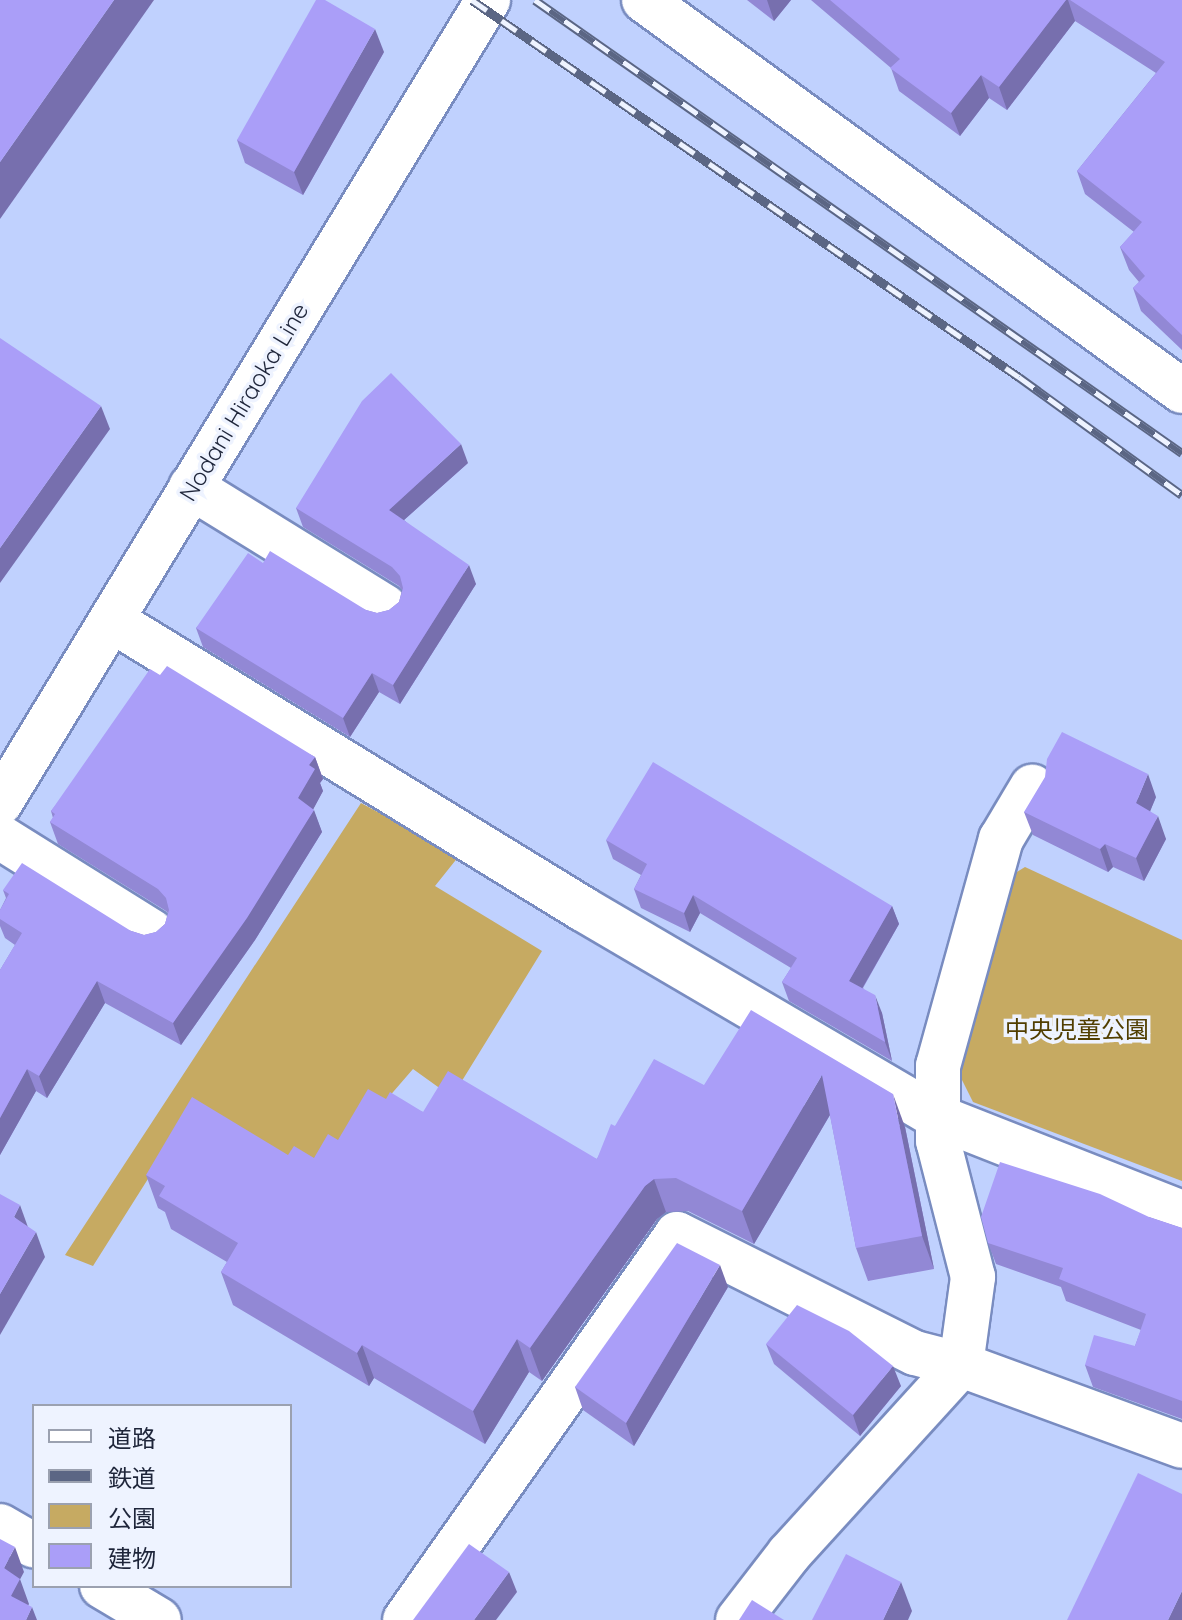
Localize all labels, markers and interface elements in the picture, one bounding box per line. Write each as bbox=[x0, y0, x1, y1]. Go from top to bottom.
street label: Nodani Hiraoka Line bbox=[173, 298, 315, 506]
park label: 中央児童公園 bbox=[1005, 1016, 1149, 1044]
legend bbox=[32, 1404, 292, 1588]
text: 道路 bbox=[108, 1423, 156, 1453]
text: 鉄道 bbox=[108, 1463, 156, 1493]
text: 公園 bbox=[108, 1503, 156, 1533]
text: 建物 bbox=[108, 1543, 156, 1573]

